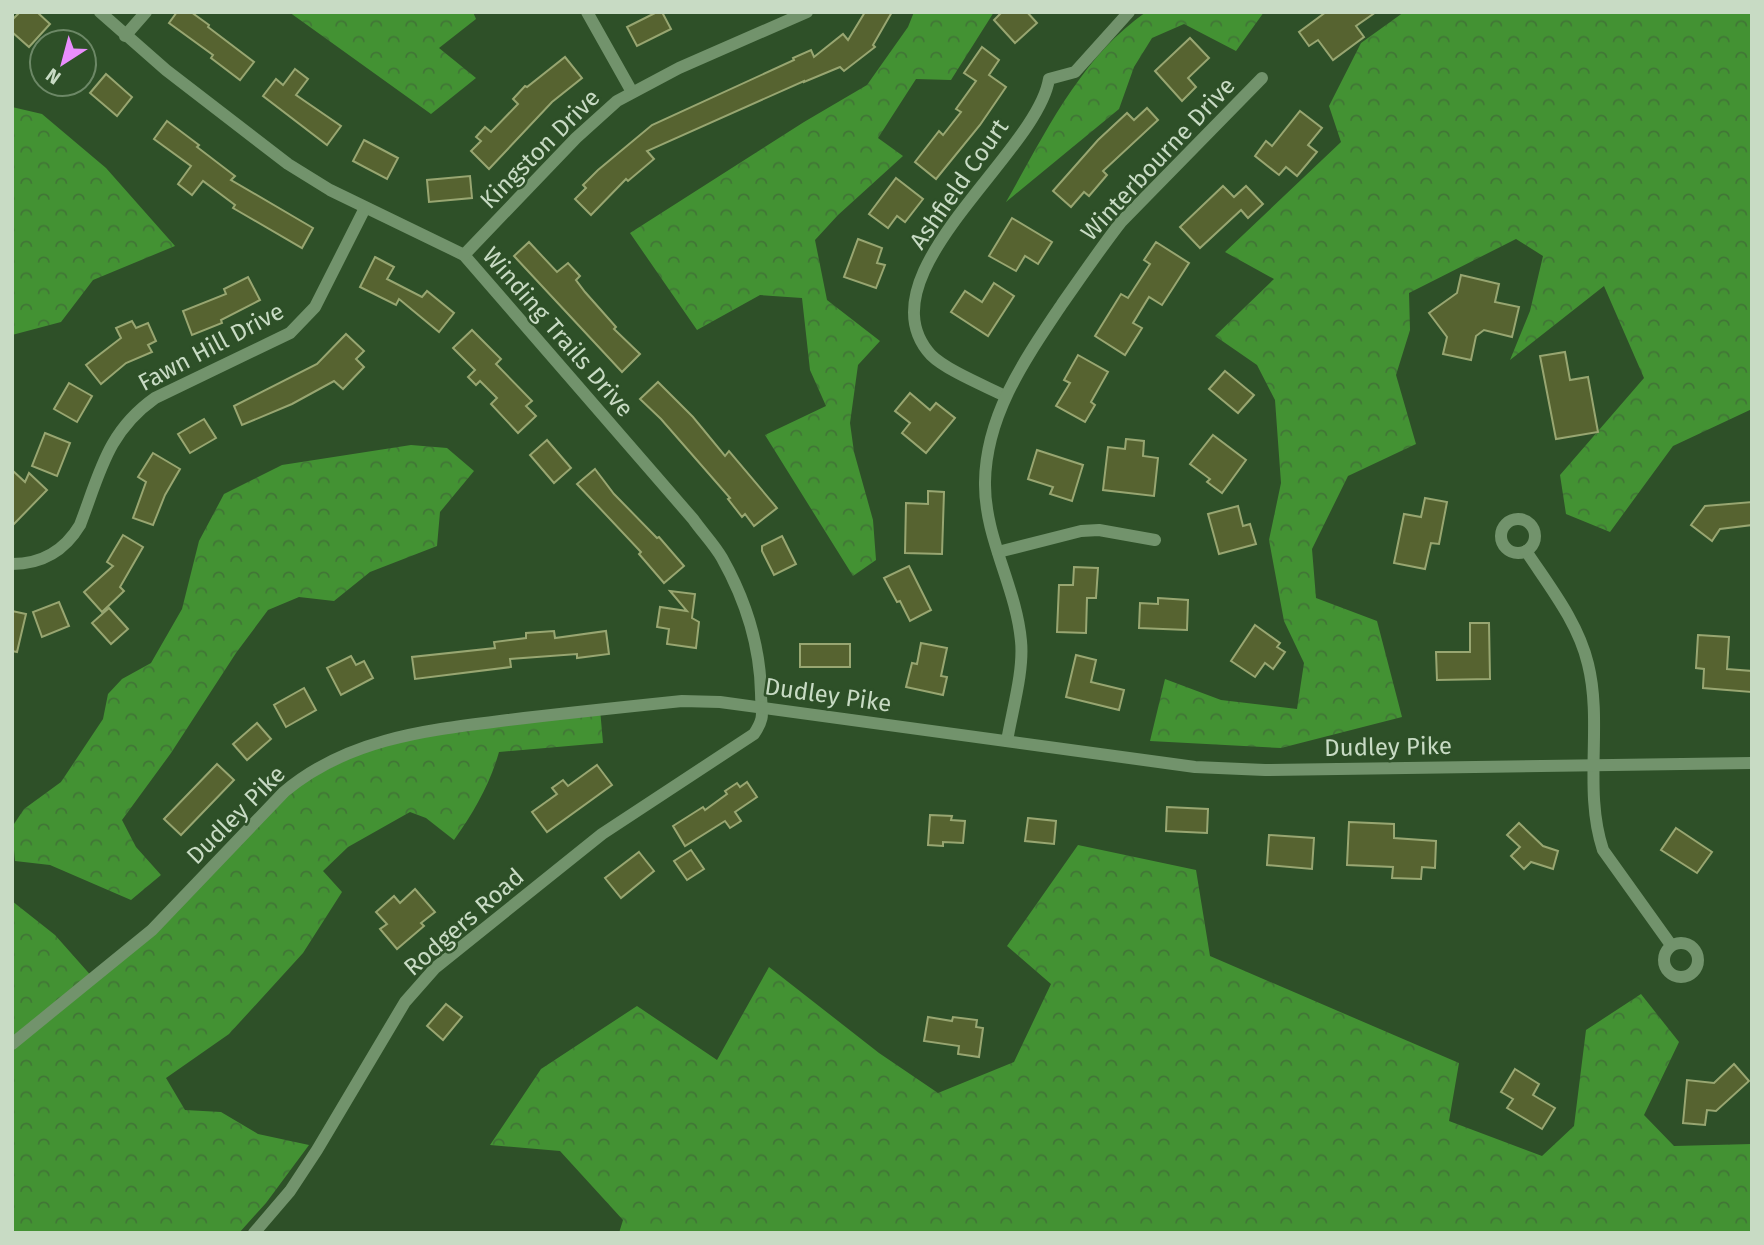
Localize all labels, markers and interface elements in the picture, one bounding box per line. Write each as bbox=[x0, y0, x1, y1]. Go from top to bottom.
north arrow bbox=[28, 28, 98, 98]
text: N bbox=[41, 63, 65, 89]
street label: Winterbourne Drive bbox=[1075, 72, 1241, 246]
street label: Kingston Drive bbox=[474, 83, 606, 215]
street label: Ashfield Court bbox=[904, 113, 1014, 254]
street label: Winding Trails Drive bbox=[477, 241, 639, 423]
street label: Fawn Hill Drive bbox=[133, 297, 289, 397]
street label: Dudley Pike bbox=[763, 672, 893, 718]
street label: Dudley Pike bbox=[1324, 732, 1452, 762]
street label: Dudley Pike bbox=[181, 760, 291, 870]
street label: Rodgers Road bbox=[398, 862, 530, 982]

